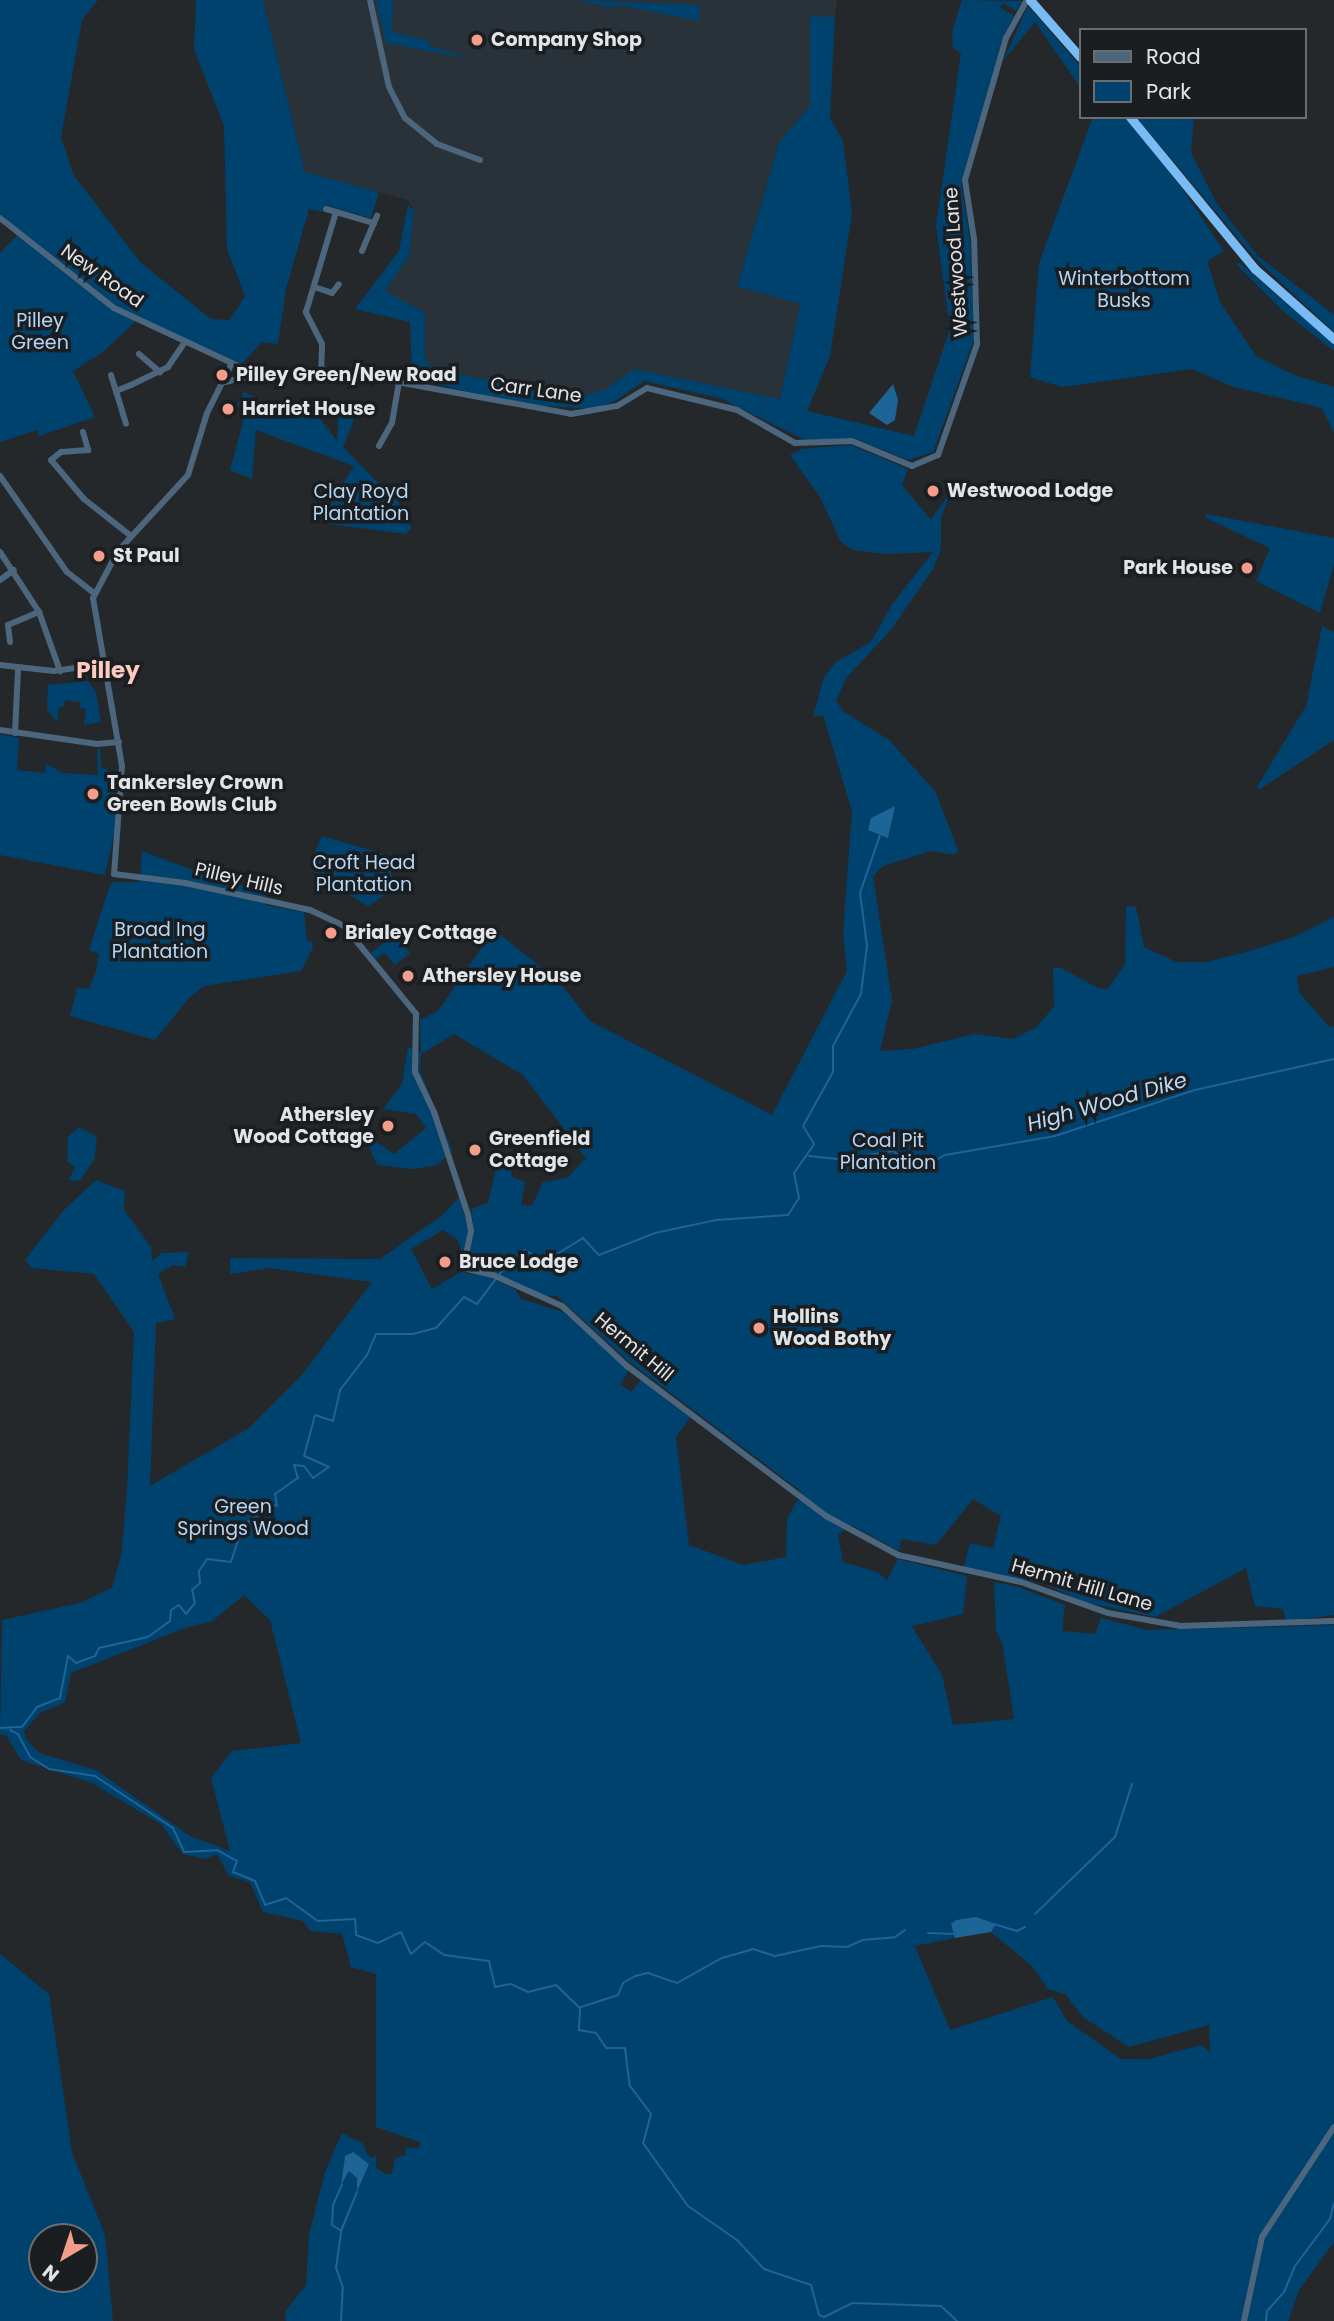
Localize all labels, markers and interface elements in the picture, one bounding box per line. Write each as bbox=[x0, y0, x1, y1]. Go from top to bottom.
legend bbox=[1078, 28, 1306, 119]
place label: Company Shop bbox=[491, 29, 642, 51]
marker: Company Shop bbox=[469, 32, 485, 48]
text: Road bbox=[1146, 42, 1201, 71]
text: Park bbox=[1146, 77, 1191, 106]
street label: Westwood Lane bbox=[939, 186, 973, 338]
street label: New Road bbox=[56, 239, 148, 313]
park label: Winterbottom Busks bbox=[1058, 268, 1190, 312]
park label: Pilley Green bbox=[11, 310, 69, 354]
place label: Pilley Green/New Road bbox=[236, 364, 457, 386]
marker: Pilley Green/New Road bbox=[214, 367, 230, 383]
street label: Carr Lane bbox=[489, 372, 583, 408]
place label: Harriet House bbox=[242, 398, 375, 420]
marker: Harriet House bbox=[220, 401, 236, 417]
place label: Westwood Lodge bbox=[947, 480, 1113, 502]
park label: Clay Royd Plantation bbox=[313, 481, 409, 525]
marker: Westwood Lodge bbox=[925, 483, 941, 499]
place label: St Paul bbox=[113, 545, 180, 567]
marker: St Paul bbox=[91, 548, 107, 564]
place label: Park House bbox=[1123, 557, 1233, 579]
marker: Park House bbox=[1239, 560, 1255, 576]
district label: Pilley bbox=[76, 656, 140, 684]
place label: Tankersley Crown Green Bowls Club bbox=[107, 772, 283, 816]
marker: Tankersley Crown Green Bowls Club bbox=[85, 786, 101, 802]
park label: Croft Head Plantation bbox=[313, 852, 415, 896]
street label: Pilley Hills bbox=[193, 858, 285, 900]
park label: Broad Ing Plantation bbox=[112, 919, 208, 963]
place label: Brialey Cottage bbox=[345, 922, 497, 944]
marker: Brialey Cottage bbox=[323, 925, 339, 941]
place label: Athersley House bbox=[422, 965, 581, 987]
marker: Athersley House bbox=[400, 968, 416, 984]
water label: High Wood Dike bbox=[1024, 1067, 1190, 1137]
place label: Athersley Wood Cottage bbox=[233, 1104, 374, 1148]
marker: Athersley Wood Cottage bbox=[380, 1118, 396, 1134]
place label: Greenfield Cottage bbox=[489, 1128, 590, 1172]
park label: Coal Pit Plantation bbox=[840, 1130, 936, 1174]
marker: Greenfield Cottage bbox=[467, 1142, 483, 1158]
place label: Bruce Lodge bbox=[459, 1251, 578, 1273]
marker: Bruce Lodge bbox=[437, 1254, 453, 1270]
place label: Hollins Wood Bothy bbox=[773, 1306, 891, 1350]
street label: Hermit Hill bbox=[590, 1308, 678, 1386]
marker: Hollins Wood Bothy bbox=[751, 1320, 767, 1336]
park label: Green Springs Wood bbox=[177, 1496, 309, 1540]
street label: Hermit Hill Lane bbox=[1009, 1554, 1155, 1616]
north arrow bbox=[28, 2223, 98, 2293]
text: N bbox=[37, 2258, 65, 2288]

